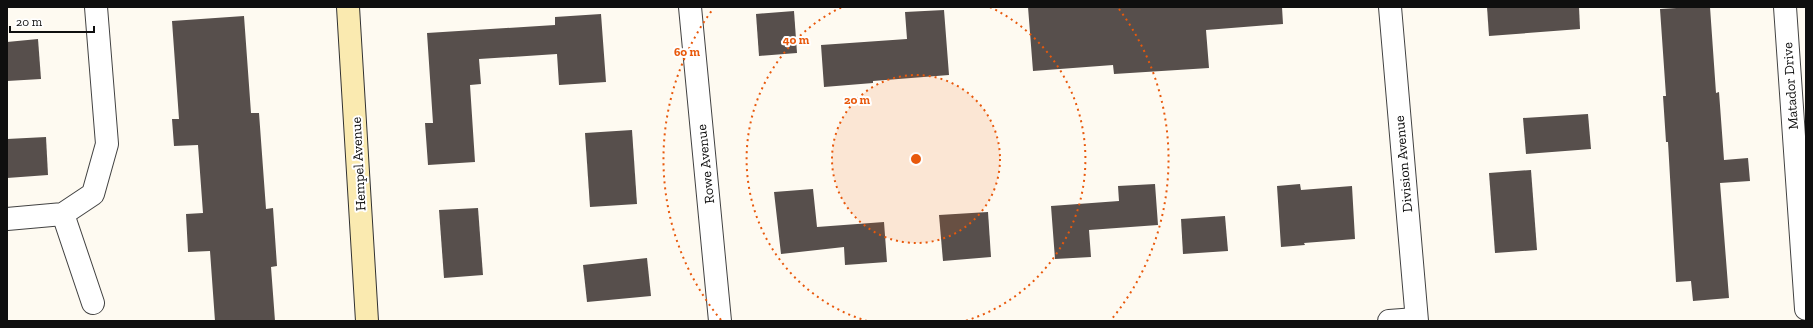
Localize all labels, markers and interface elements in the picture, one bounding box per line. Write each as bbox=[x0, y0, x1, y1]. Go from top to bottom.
scale bar bbox=[10, 8, 94, 34]
text: 20 m bbox=[16, 15, 43, 29]
text: 40 m bbox=[783, 33, 810, 47]
street label: Matador Drive bbox=[1779, 41, 1802, 130]
text: 60 m bbox=[674, 45, 701, 59]
text: 20 m bbox=[844, 93, 871, 107]
street label: Division Avenue bbox=[1391, 114, 1416, 213]
street label: Hempel Avenue bbox=[348, 116, 369, 211]
street label: Rowe Avenue bbox=[693, 123, 718, 205]
centre of rings bbox=[909, 152, 923, 166]

